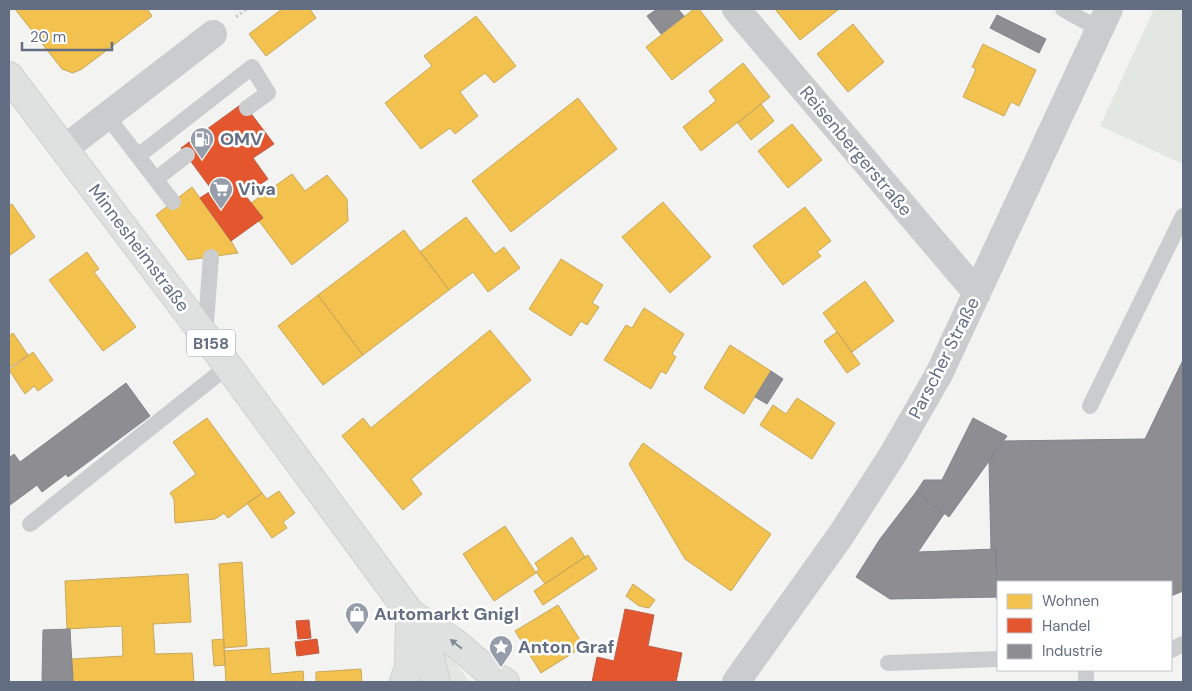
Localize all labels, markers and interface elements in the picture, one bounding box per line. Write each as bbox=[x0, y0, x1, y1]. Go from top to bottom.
scale bar bbox=[22, 20, 112, 52]
text: 20 m bbox=[30, 27, 66, 47]
street label: Reisenbergerstraße bbox=[794, 81, 918, 221]
fuel station icon: OMV bbox=[189, 126, 215, 160]
place label: OMV bbox=[220, 127, 263, 151]
supermarket icon: Viva bbox=[208, 176, 234, 210]
place label: Viva bbox=[238, 177, 276, 201]
street label: Minnesheimstraße bbox=[83, 179, 195, 317]
street label: Parscher Straße bbox=[903, 293, 985, 423]
road number: B158 bbox=[187, 329, 235, 356]
legend bbox=[997, 581, 1172, 671]
text: Wohnen bbox=[1042, 591, 1099, 611]
shop icon: Automarkt Gnigl bbox=[344, 601, 370, 635]
place label: Automarkt Gnigl bbox=[374, 602, 519, 626]
text: Handel bbox=[1042, 616, 1090, 636]
place icon: Anton Graf bbox=[488, 634, 514, 668]
place label: Anton Graf bbox=[518, 635, 614, 659]
one-way arrow bbox=[450, 639, 463, 650]
text: Industrie bbox=[1042, 641, 1103, 661]

